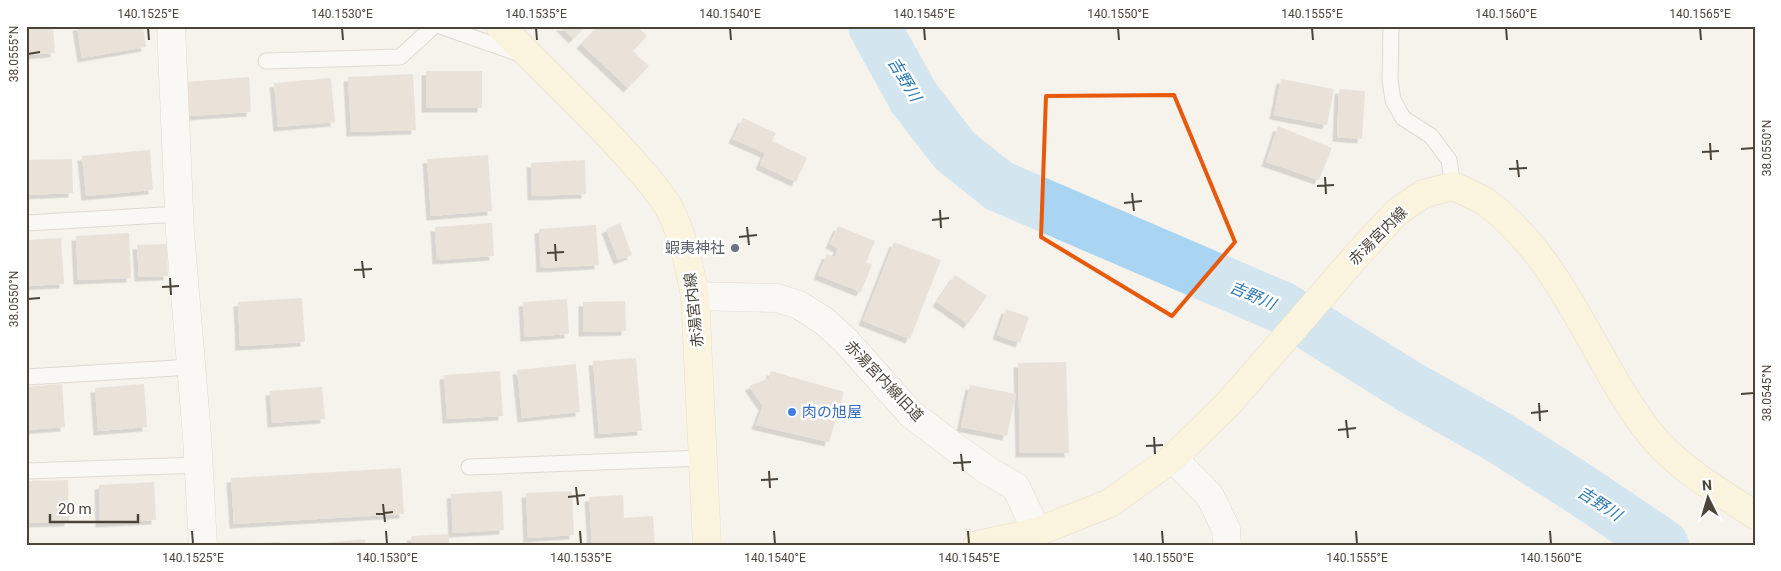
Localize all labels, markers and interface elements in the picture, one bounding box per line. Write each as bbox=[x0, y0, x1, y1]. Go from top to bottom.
text: 140.1525°E bbox=[117, 7, 179, 21]
text: 140.1530°E bbox=[311, 7, 373, 21]
text: 140.1535°E bbox=[505, 7, 567, 21]
text: 140.1540°E bbox=[699, 7, 761, 21]
text: 140.1545°E bbox=[893, 7, 955, 21]
text: 140.1550°E bbox=[1087, 7, 1149, 21]
text: 140.1555°E bbox=[1281, 7, 1343, 21]
text: 140.1560°E bbox=[1475, 7, 1537, 21]
text: 140.1565°E bbox=[1669, 7, 1731, 21]
text: 38.0555°N bbox=[7, 26, 21, 82]
water label: 吉野川 bbox=[884, 54, 926, 106]
text: 38.0550°N bbox=[1760, 120, 1774, 176]
street label: 赤湯宮内線 bbox=[1345, 203, 1411, 269]
place label: 蝦夷神社 bbox=[665, 239, 725, 257]
marker: 蝦夷神社 bbox=[729, 242, 741, 254]
text: 38.0550°N bbox=[7, 271, 21, 327]
street label: 赤湯宮内線 bbox=[681, 272, 707, 348]
water label: 吉野川 bbox=[1227, 277, 1280, 314]
street label: 赤湯宮内線旧道 bbox=[841, 337, 927, 425]
text: 38.0545°N bbox=[1760, 365, 1774, 421]
place label: 肉の旭屋 bbox=[802, 403, 862, 421]
marker: 肉の旭屋 bbox=[786, 406, 798, 418]
north arrow bbox=[1684, 474, 1734, 524]
text: N bbox=[1701, 477, 1712, 493]
water label: 吉野川 bbox=[1574, 482, 1627, 526]
scale bar bbox=[50, 491, 138, 523]
text: 20 m bbox=[58, 500, 92, 518]
text: 140.1525°E bbox=[162, 551, 224, 565]
text: 140.1530°E bbox=[356, 551, 418, 565]
text: 140.1535°E bbox=[550, 551, 612, 565]
text: 140.1540°E bbox=[744, 551, 806, 565]
text: 140.1545°E bbox=[938, 551, 1000, 565]
text: 140.1550°E bbox=[1132, 551, 1194, 565]
text: 140.1555°E bbox=[1326, 551, 1388, 565]
text: 140.1560°E bbox=[1520, 551, 1582, 565]

